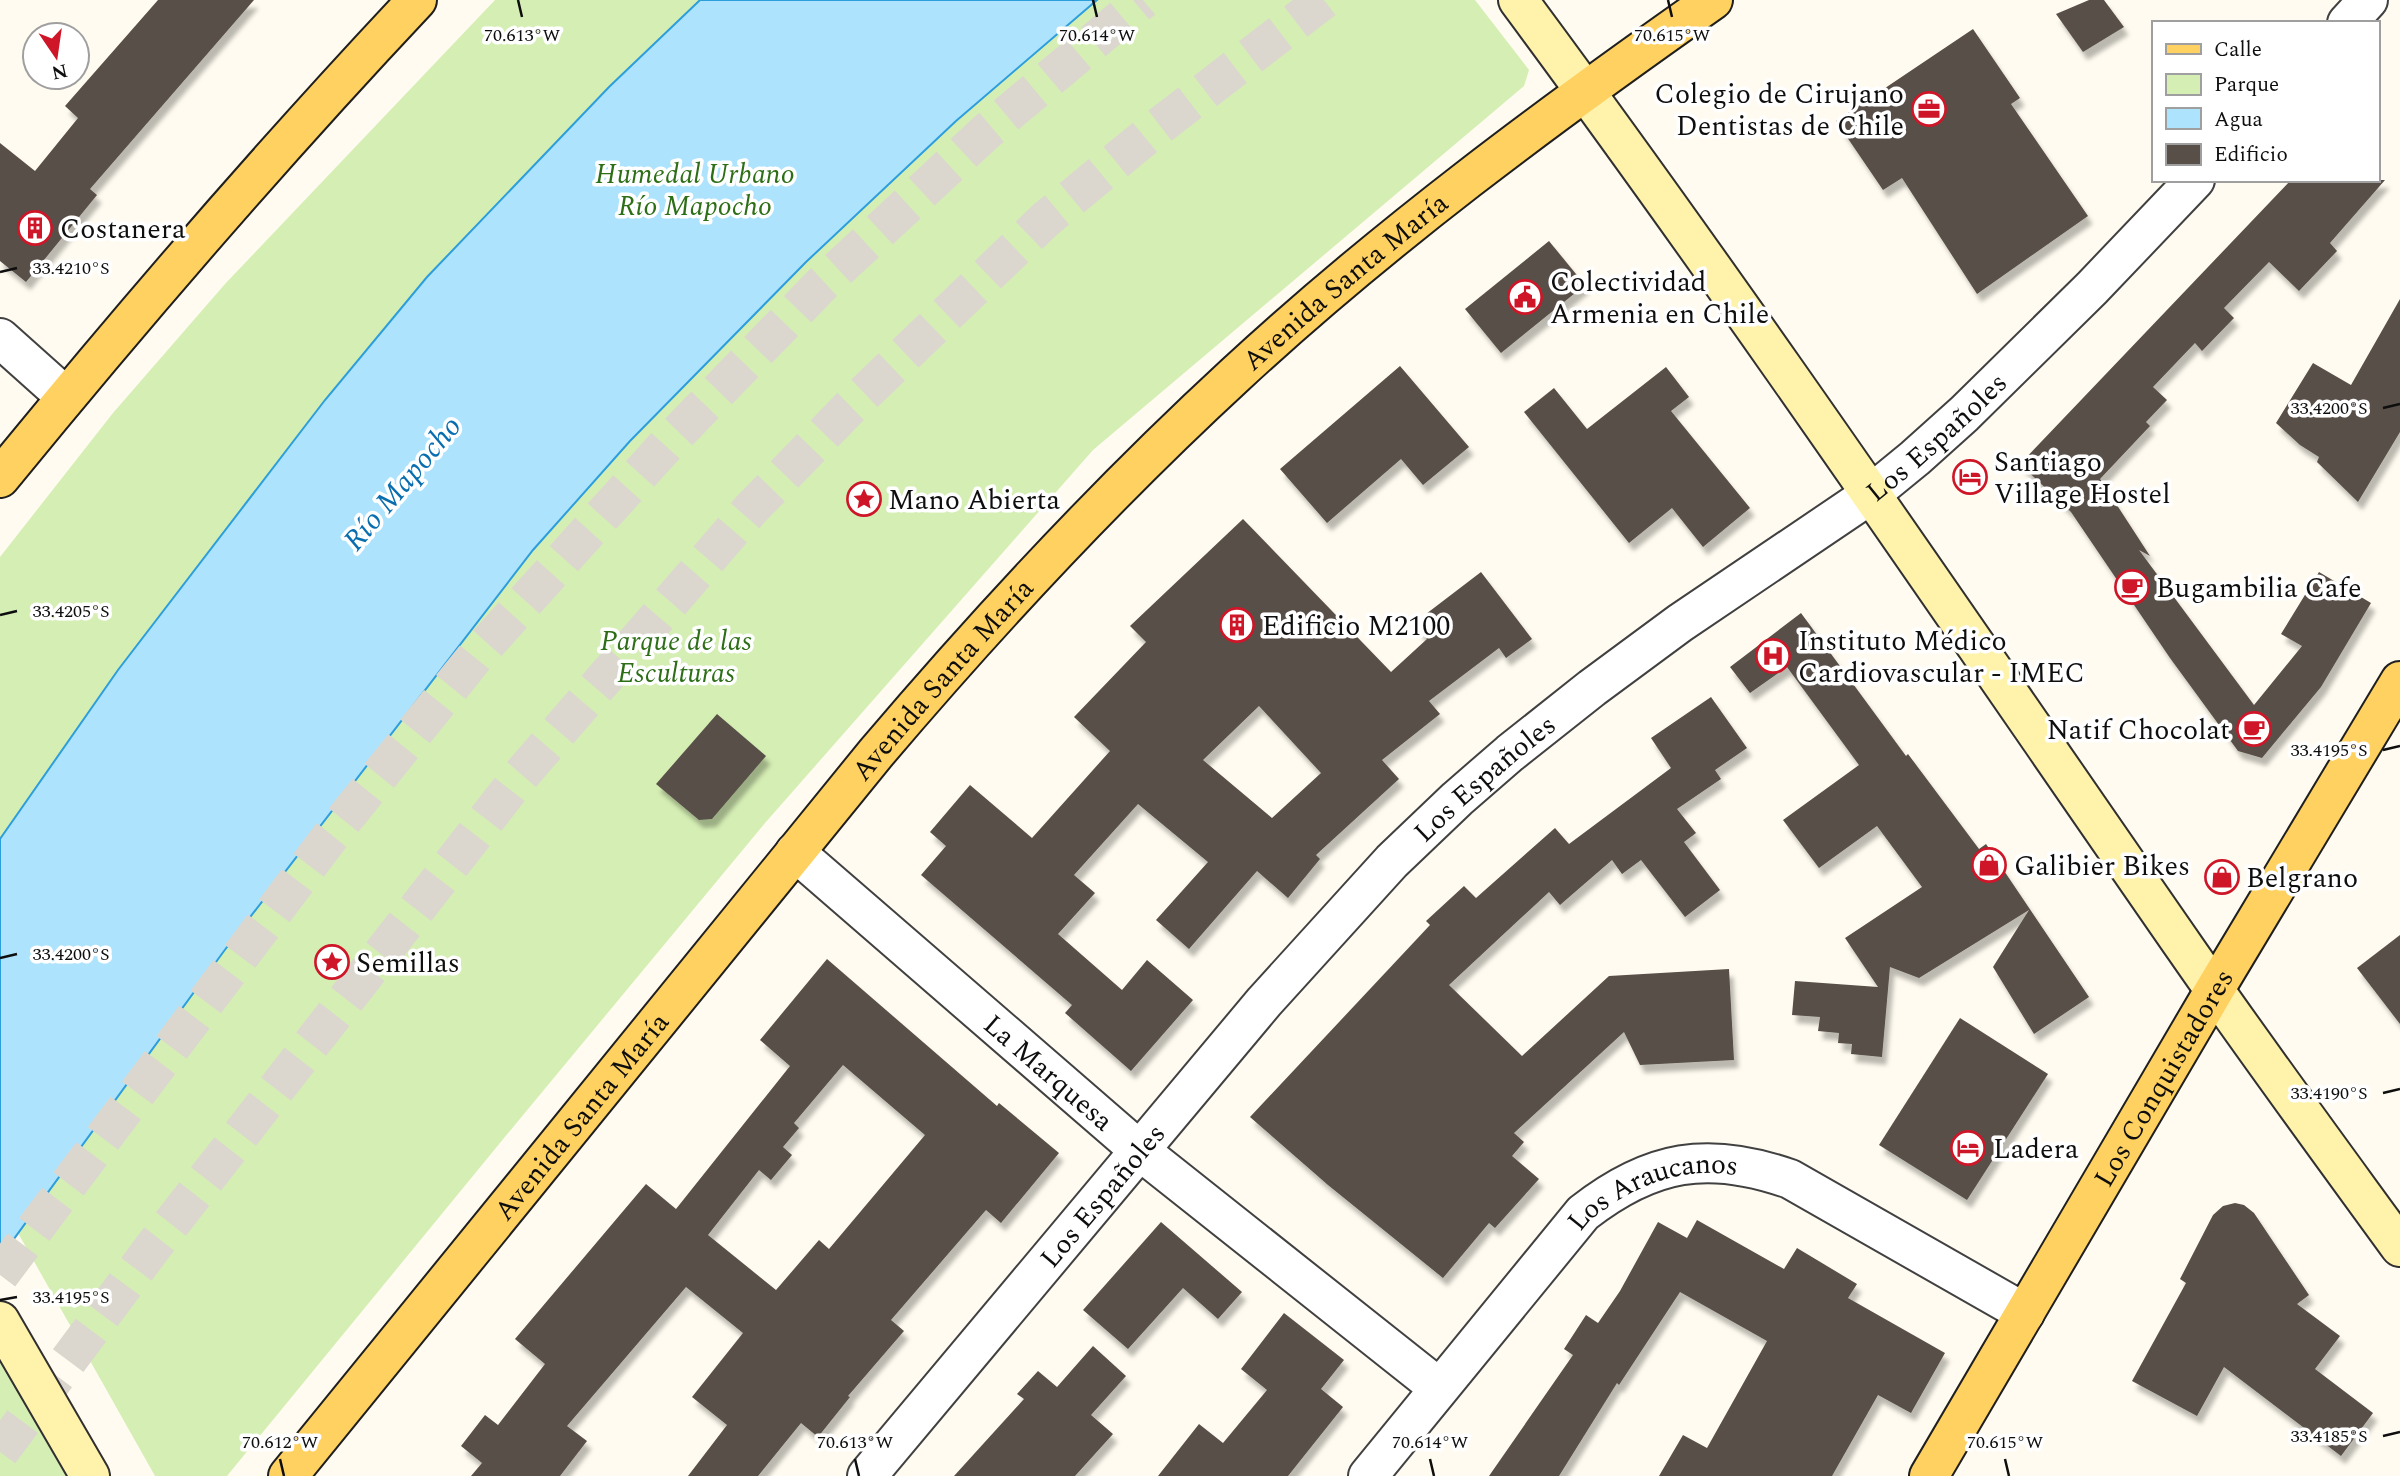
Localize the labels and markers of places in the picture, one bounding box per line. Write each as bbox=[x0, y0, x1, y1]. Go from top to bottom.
place label: Colegio de Cirujano Dentistas de Chile bbox=[1655, 73, 1904, 148]
office icon: Colegio de Cirujano Dentistas de Chile bbox=[1910, 90, 1948, 128]
place label: Costanera bbox=[60, 208, 186, 251]
building icon: Costanera bbox=[16, 209, 54, 247]
place label: Colectividad Armenia en Chile bbox=[1550, 261, 1769, 336]
public building icon: Colectividad Armenia en Chile bbox=[1506, 278, 1544, 316]
place label: Santiago Village Hostel bbox=[1994, 441, 2170, 516]
hotel icon: Santiago Village Hostel bbox=[1951, 458, 1989, 496]
place label: Mano Abierta bbox=[888, 479, 1060, 522]
place icon: Mano Abierta bbox=[845, 480, 883, 518]
place label: Bugambilia Cafe bbox=[2156, 567, 2362, 610]
cafe icon: Bugambilia Cafe bbox=[2113, 568, 2151, 606]
place label: Edificio M2100 bbox=[1262, 605, 1450, 648]
building icon: Edificio M2100 bbox=[1218, 606, 1256, 644]
place label: Instituto Médico Cardiovascular - IMEC bbox=[1798, 620, 2085, 695]
hospital icon: Instituto Médico Cardiovascular - IMEC bbox=[1754, 637, 1792, 675]
place label: Natif Chocolat bbox=[2047, 709, 2230, 752]
cafe icon: Natif Chocolat bbox=[2235, 710, 2273, 748]
place label: Galibier Bikes bbox=[2014, 845, 2190, 888]
shop icon: Galibier Bikes bbox=[1970, 846, 2008, 884]
place label: Belgrano bbox=[2246, 857, 2358, 900]
shop icon: Belgrano bbox=[2203, 858, 2241, 896]
place label: Semillas bbox=[356, 942, 460, 985]
place icon: Semillas bbox=[313, 943, 351, 981]
place label: Ladera bbox=[1993, 1128, 2079, 1171]
hotel icon: Ladera bbox=[1949, 1129, 1987, 1167]

